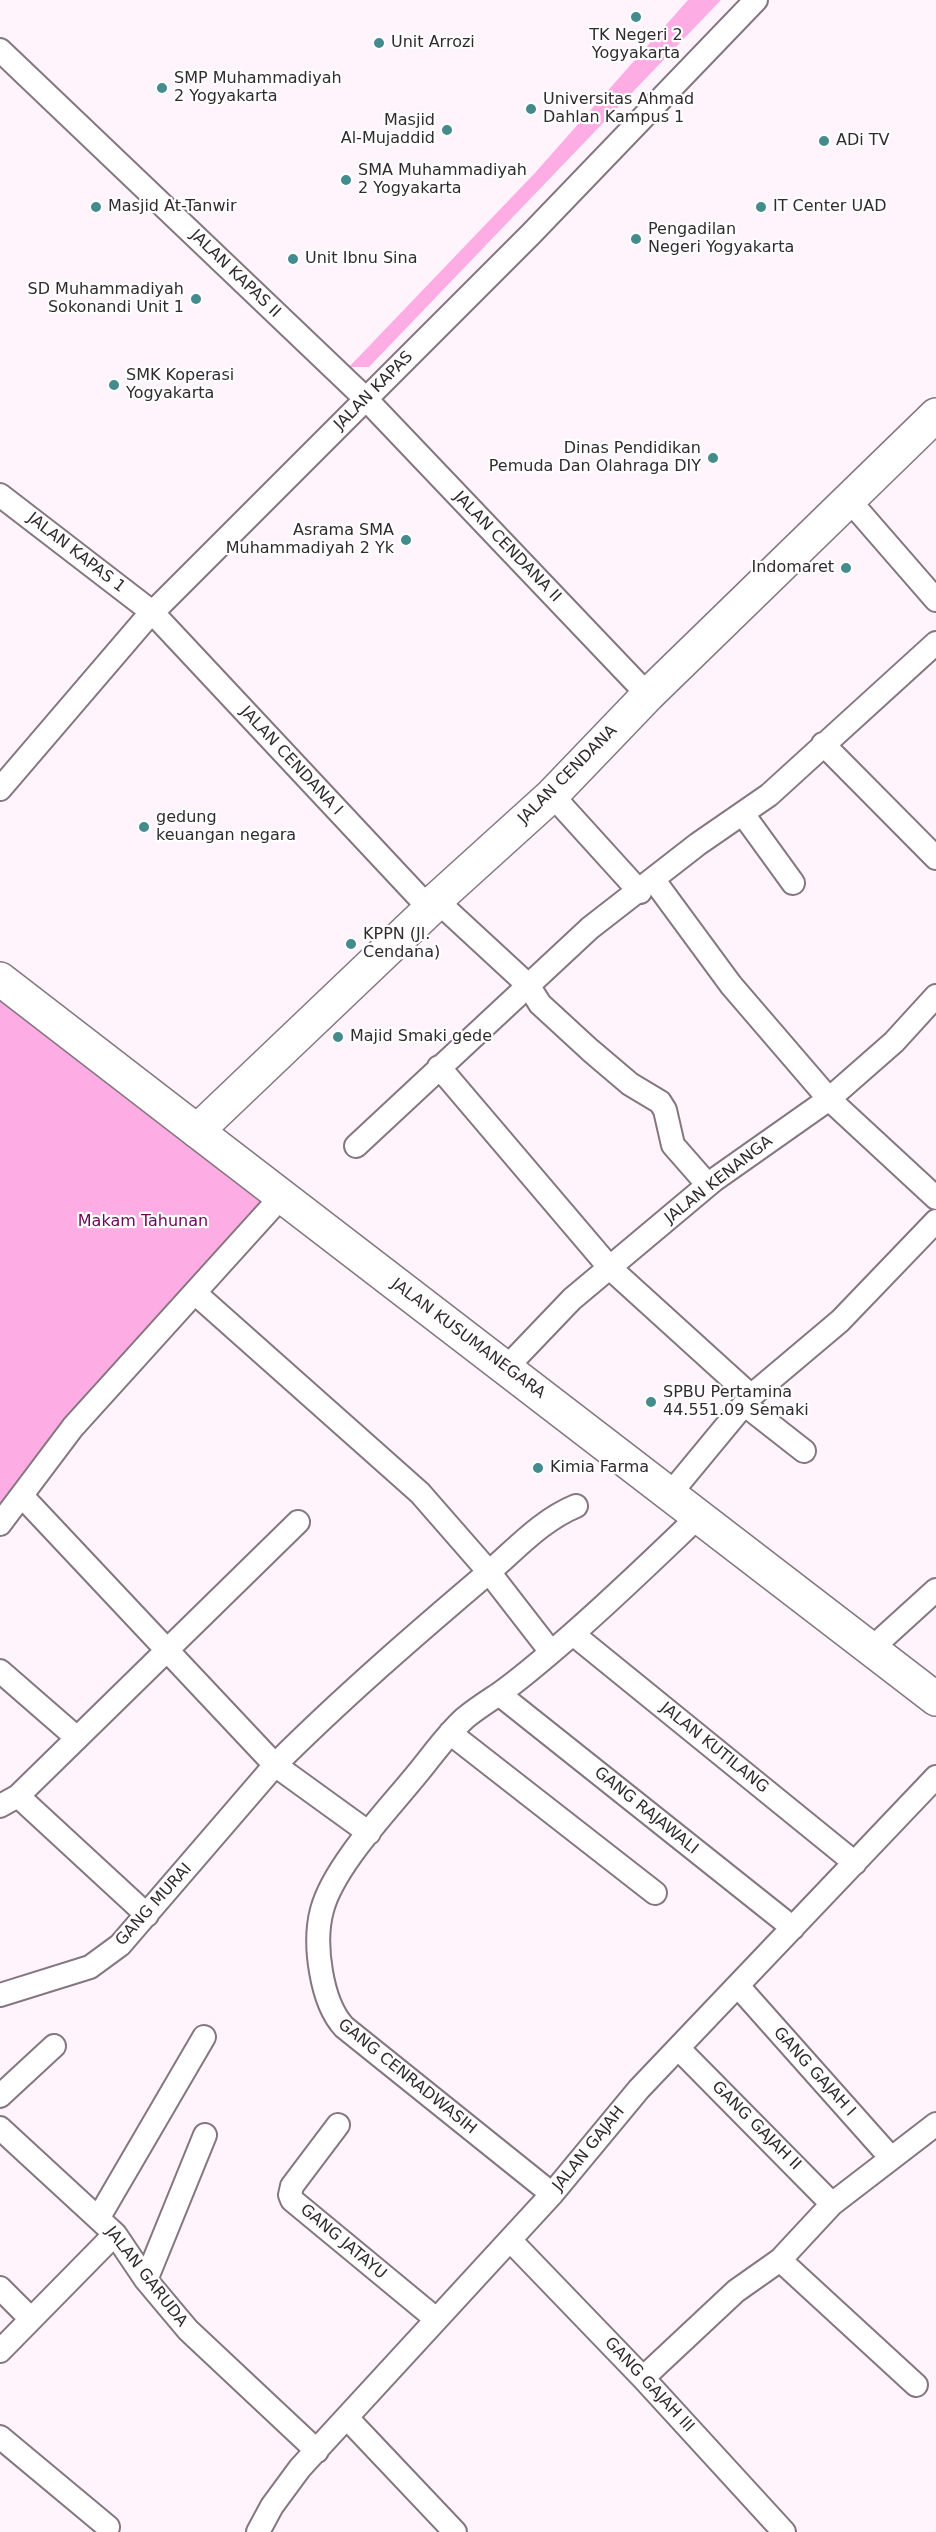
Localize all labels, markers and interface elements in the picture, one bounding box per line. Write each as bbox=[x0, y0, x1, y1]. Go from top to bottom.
marker: TK Negeri 2 Yogyakarta bbox=[629, 10, 643, 24]
place label: TK Negeri 2 Yogyakarta bbox=[589, 26, 683, 64]
place label: Unit Arrozi bbox=[391, 33, 475, 53]
marker: Unit Arrozi bbox=[372, 36, 386, 50]
place label: SMP Muhammadiyah 2 Yogyakarta bbox=[174, 69, 342, 107]
marker: SMP Muhammadiyah 2 Yogyakarta bbox=[155, 81, 169, 95]
place label: Universitas Ahmad Dahlan Kampus 1 bbox=[543, 90, 694, 128]
marker: Universitas Ahmad Dahlan Kampus 1 bbox=[524, 102, 538, 116]
place label: Masjid Al-Mujaddid bbox=[341, 111, 435, 149]
marker: Masjid Al-Mujaddid bbox=[440, 123, 454, 137]
place label: ADi TV bbox=[836, 131, 890, 151]
marker: ADi TV bbox=[817, 134, 831, 148]
place label: SMA Muhammadiyah 2 Yogyakarta bbox=[358, 161, 527, 199]
marker: SMA Muhammadiyah 2 Yogyakarta bbox=[339, 173, 353, 187]
place label: Masjid At-Tanwir bbox=[108, 197, 236, 217]
place label: IT Center UAD bbox=[773, 197, 886, 217]
marker: Masjid At-Tanwir bbox=[89, 200, 103, 214]
marker: IT Center UAD bbox=[754, 200, 768, 214]
place label: Pengadilan Negeri Yogyakarta bbox=[648, 220, 794, 258]
street label: JALAN KAPAS II bbox=[186, 226, 284, 322]
marker: Pengadilan Negeri Yogyakarta bbox=[629, 232, 643, 246]
place label: Unit Ibnu Sina bbox=[305, 249, 417, 269]
marker: Unit Ibnu Sina bbox=[286, 252, 300, 266]
place label: SD Muhammadiyah Sokonandi Unit 1 bbox=[28, 280, 184, 318]
marker: SD Muhammadiyah Sokonandi Unit 1 bbox=[189, 292, 203, 306]
street label: JALAN KAPAS bbox=[331, 348, 417, 434]
place label: SMK Koperasi Yogyakarta bbox=[126, 366, 234, 404]
marker: SMK Koperasi Yogyakarta bbox=[107, 378, 121, 392]
place label: Dinas Pendidikan Pemuda Dan Olahraga DIY bbox=[489, 439, 701, 477]
marker: Dinas Pendidikan Pemuda Dan Olahraga DIY bbox=[706, 451, 720, 465]
street label: JALAN CENDANA II bbox=[449, 488, 565, 606]
street label: JALAN KAPAS 1 bbox=[23, 509, 129, 597]
place label: Asrama SMA Muhammadiyah 2 Yk bbox=[226, 521, 394, 559]
marker: Asrama SMA Muhammadiyah 2 Yk bbox=[399, 533, 413, 547]
place label: Indomaret bbox=[751, 558, 834, 578]
marker: Indomaret bbox=[839, 561, 853, 575]
street label: JALAN CENDANA I bbox=[236, 703, 346, 819]
street label: JALAN CENDANA bbox=[515, 722, 621, 828]
place label: gedung keuangan negara bbox=[156, 808, 296, 846]
marker: gedung keuangan negara bbox=[137, 820, 151, 834]
place label: KPPN (Jl. Cendana) bbox=[363, 925, 440, 963]
marker: KPPN (Jl. Cendana) bbox=[344, 937, 358, 951]
place label: Majid Smaki gede bbox=[350, 1027, 492, 1047]
marker: Majid Smaki gede bbox=[331, 1030, 345, 1044]
street label: JALAN KENANGA bbox=[661, 1132, 777, 1228]
park label: Makam Tahunan bbox=[78, 1212, 208, 1232]
street label: JALAN KUSUMANEGARA bbox=[387, 1275, 549, 1403]
place label: SPBU Pertamina 44.551.09 Semaki bbox=[663, 1383, 809, 1421]
marker: SPBU Pertamina 44.551.09 Semaki bbox=[644, 1395, 658, 1409]
place label: Kimia Farma bbox=[550, 1458, 649, 1478]
marker: Kimia Farma bbox=[531, 1461, 545, 1475]
street label: JALAN KUTILANG bbox=[656, 1699, 772, 1797]
street label: GANG RAJAWALI bbox=[590, 1763, 702, 1859]
street label: GANG MURAI bbox=[112, 1860, 196, 1950]
street label: GANG CENRADWASIH bbox=[334, 2015, 480, 2139]
street label: GANG GAJAH I bbox=[769, 2023, 859, 2121]
street label: GANG GAJAH II bbox=[707, 2077, 805, 2175]
street label: JALAN GAJAH bbox=[549, 2103, 629, 2195]
street label: GANG JATAYU bbox=[296, 2200, 390, 2284]
street label: JALAN GARUDA bbox=[101, 2223, 191, 2331]
street label: GANG GAJAH III bbox=[600, 2334, 698, 2436]

